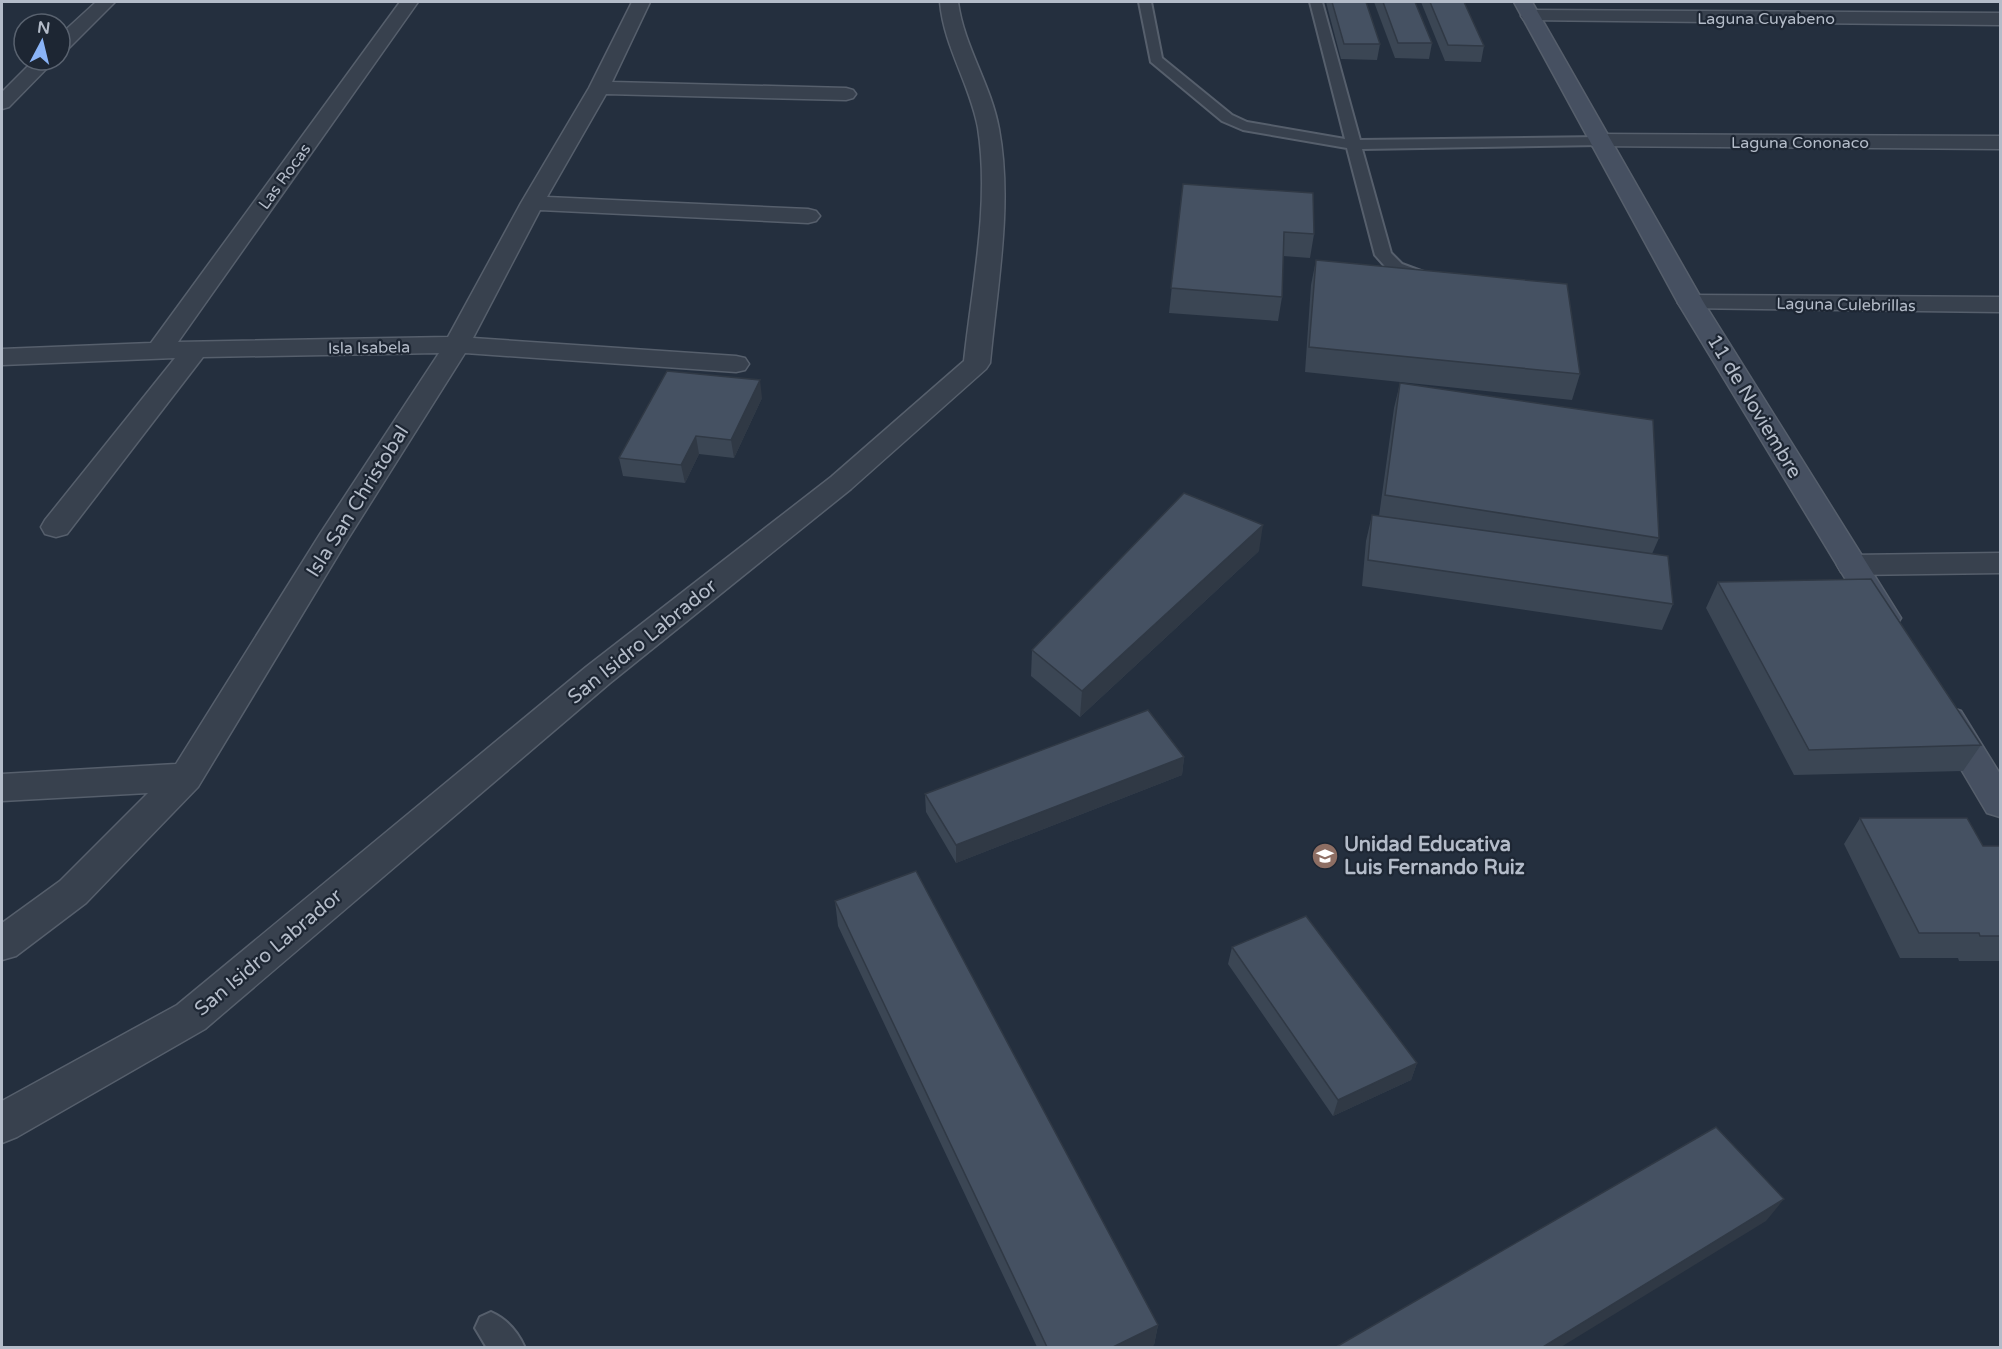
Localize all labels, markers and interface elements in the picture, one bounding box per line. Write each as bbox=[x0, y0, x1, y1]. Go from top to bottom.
street label: Laguna Cuyabeno bbox=[1697, 9, 1835, 29]
north arrow bbox=[12, 12, 72, 72]
text: N bbox=[36, 17, 51, 39]
street label: Laguna Cononaco bbox=[1731, 133, 1869, 153]
street label: Las Rocas bbox=[254, 140, 315, 213]
street label: Laguna Culebrillas bbox=[1776, 294, 1916, 316]
street label: 11 de Noviembre bbox=[1702, 330, 1807, 483]
street label: Isla Isabela bbox=[328, 337, 410, 359]
street label: Isla San Christobal bbox=[302, 421, 414, 582]
street label: San Isidro Labrador bbox=[563, 574, 722, 709]
place label: Unidad Educativa Luis Fernando Ruiz bbox=[1344, 833, 1525, 880]
school or university icon: Unidad Educativa Luis Fernando Ruiz bbox=[1310, 841, 1340, 871]
street label: San Isidro Labrador bbox=[190, 884, 347, 1021]

